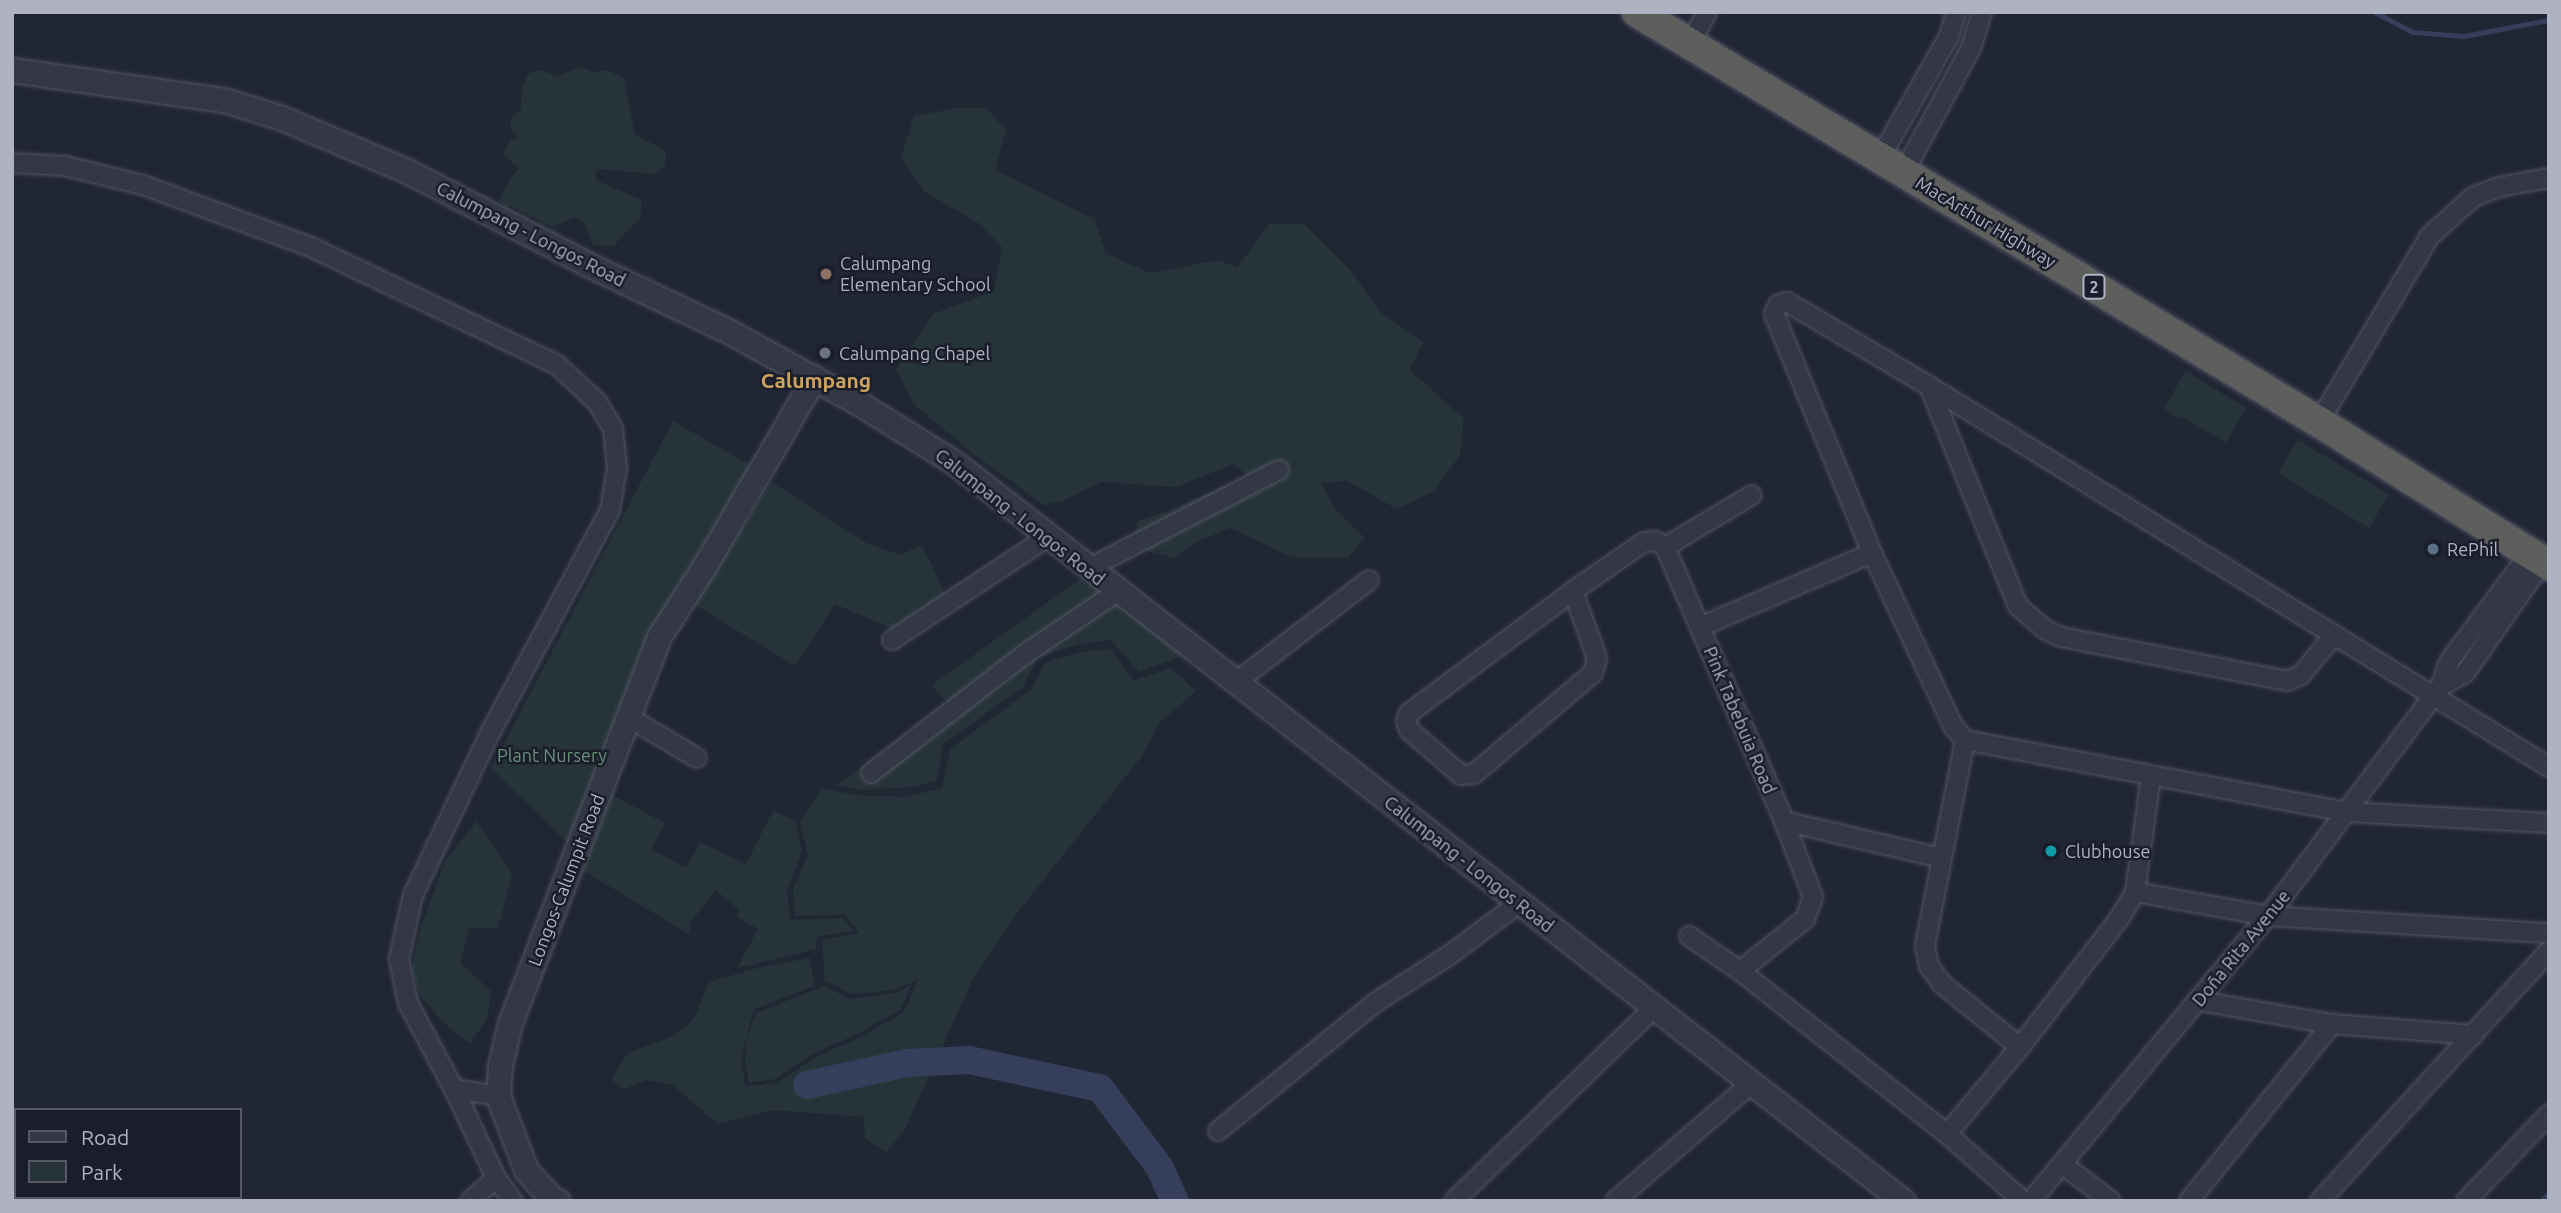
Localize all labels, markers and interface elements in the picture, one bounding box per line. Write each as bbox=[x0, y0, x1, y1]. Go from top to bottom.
street label: MacArthur Highway bbox=[1912, 172, 2060, 272]
street label: Calumpang - Longos Road bbox=[433, 177, 629, 291]
place label: Calumpang Elementary School bbox=[840, 253, 991, 296]
marker: Calumpang Elementary School bbox=[818, 266, 834, 282]
road number: 2 bbox=[2082, 274, 2106, 300]
place label: Calumpang Chapel bbox=[839, 342, 990, 364]
marker: Calumpang Chapel bbox=[817, 345, 833, 361]
district label: Calumpang bbox=[761, 367, 871, 393]
street label: Calumpang - Longos Road bbox=[931, 444, 1109, 590]
place label: RePhil bbox=[2447, 538, 2498, 560]
marker: RePhil bbox=[2425, 541, 2441, 557]
street label: Pink Tabebuia Road bbox=[1699, 643, 1781, 797]
park label: Plant Nursery bbox=[497, 744, 607, 766]
street label: Longos-Calumpit Road bbox=[523, 791, 609, 969]
street label: Calumpang - Longos Road bbox=[1380, 791, 1558, 937]
place label: Clubhouse bbox=[2065, 840, 2150, 862]
marker: Clubhouse bbox=[2043, 843, 2059, 859]
street label: Doña Rita Avenue bbox=[2187, 885, 2295, 1011]
legend bbox=[14, 1108, 242, 1199]
text: Road bbox=[81, 1125, 129, 1149]
text: Park bbox=[81, 1160, 123, 1184]

